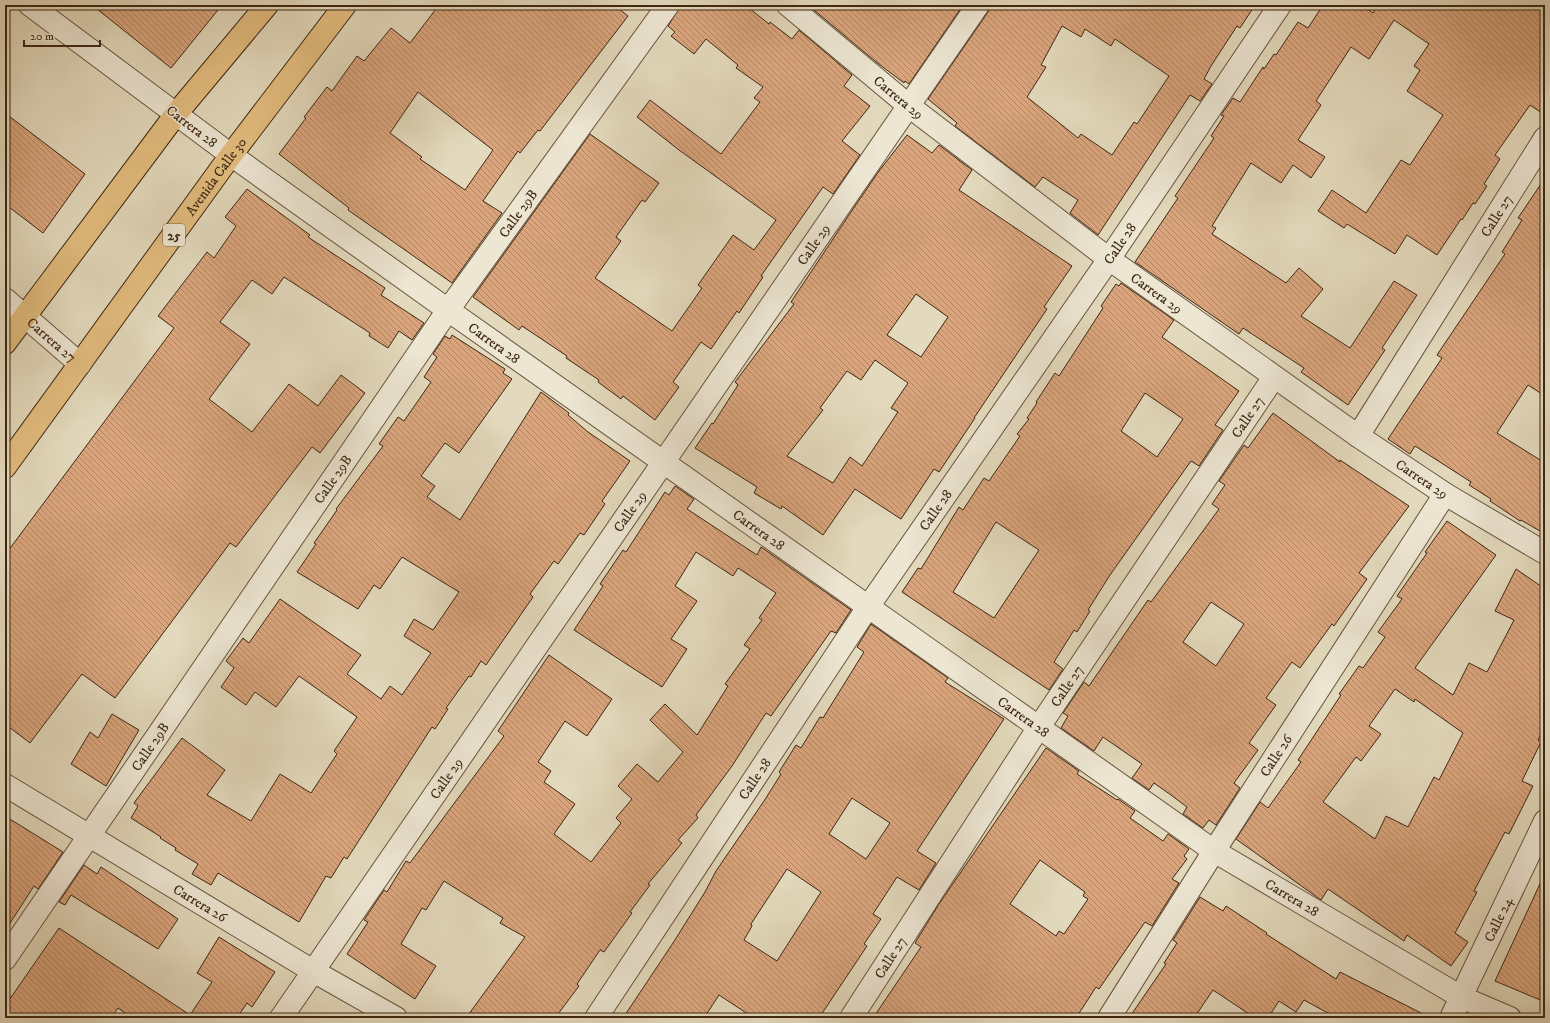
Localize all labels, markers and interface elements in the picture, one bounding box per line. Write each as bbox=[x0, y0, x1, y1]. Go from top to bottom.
scale bar bbox=[24, 22, 100, 48]
text: 20 m bbox=[30, 29, 54, 44]
street label: Carrera 29 bbox=[869, 72, 927, 124]
street label: Carrera 28 bbox=[162, 102, 221, 152]
street label: Avenida Calle 30 bbox=[182, 134, 251, 220]
street label: Calle 29B bbox=[495, 186, 542, 242]
street label: Calle 27 bbox=[1477, 192, 1517, 241]
street label: Calle 28 bbox=[1100, 220, 1141, 268]
street label: Calle 29 bbox=[794, 221, 835, 269]
road number: 25 bbox=[163, 224, 185, 246]
street label: Carrera 29 bbox=[1127, 269, 1186, 318]
street label: Carrera 27 bbox=[23, 314, 80, 367]
street label: Carrera 28 bbox=[464, 319, 523, 368]
street label: Calle 27 bbox=[1228, 393, 1268, 442]
street label: Calle 29B bbox=[310, 452, 356, 508]
street label: Carrera 29 bbox=[1392, 456, 1451, 504]
street label: Calle 28 bbox=[915, 486, 957, 535]
street label: Calle 29 bbox=[610, 488, 651, 536]
street label: Carrera 28 bbox=[729, 506, 788, 555]
street label: Calle 27 bbox=[1047, 662, 1088, 711]
street label: Carrera 28 bbox=[994, 693, 1053, 742]
street label: Calle 29B bbox=[128, 719, 174, 775]
street label: Calle 26 bbox=[1256, 731, 1297, 781]
street label: Calle 29 bbox=[426, 755, 467, 803]
street label: Calle 28 bbox=[735, 755, 776, 804]
street label: Carrera 28 bbox=[1262, 875, 1322, 921]
street label: Carrera 26 bbox=[169, 881, 231, 927]
street label: Calle 24 bbox=[1481, 894, 1518, 945]
street label: Calle 27 bbox=[871, 934, 911, 982]

